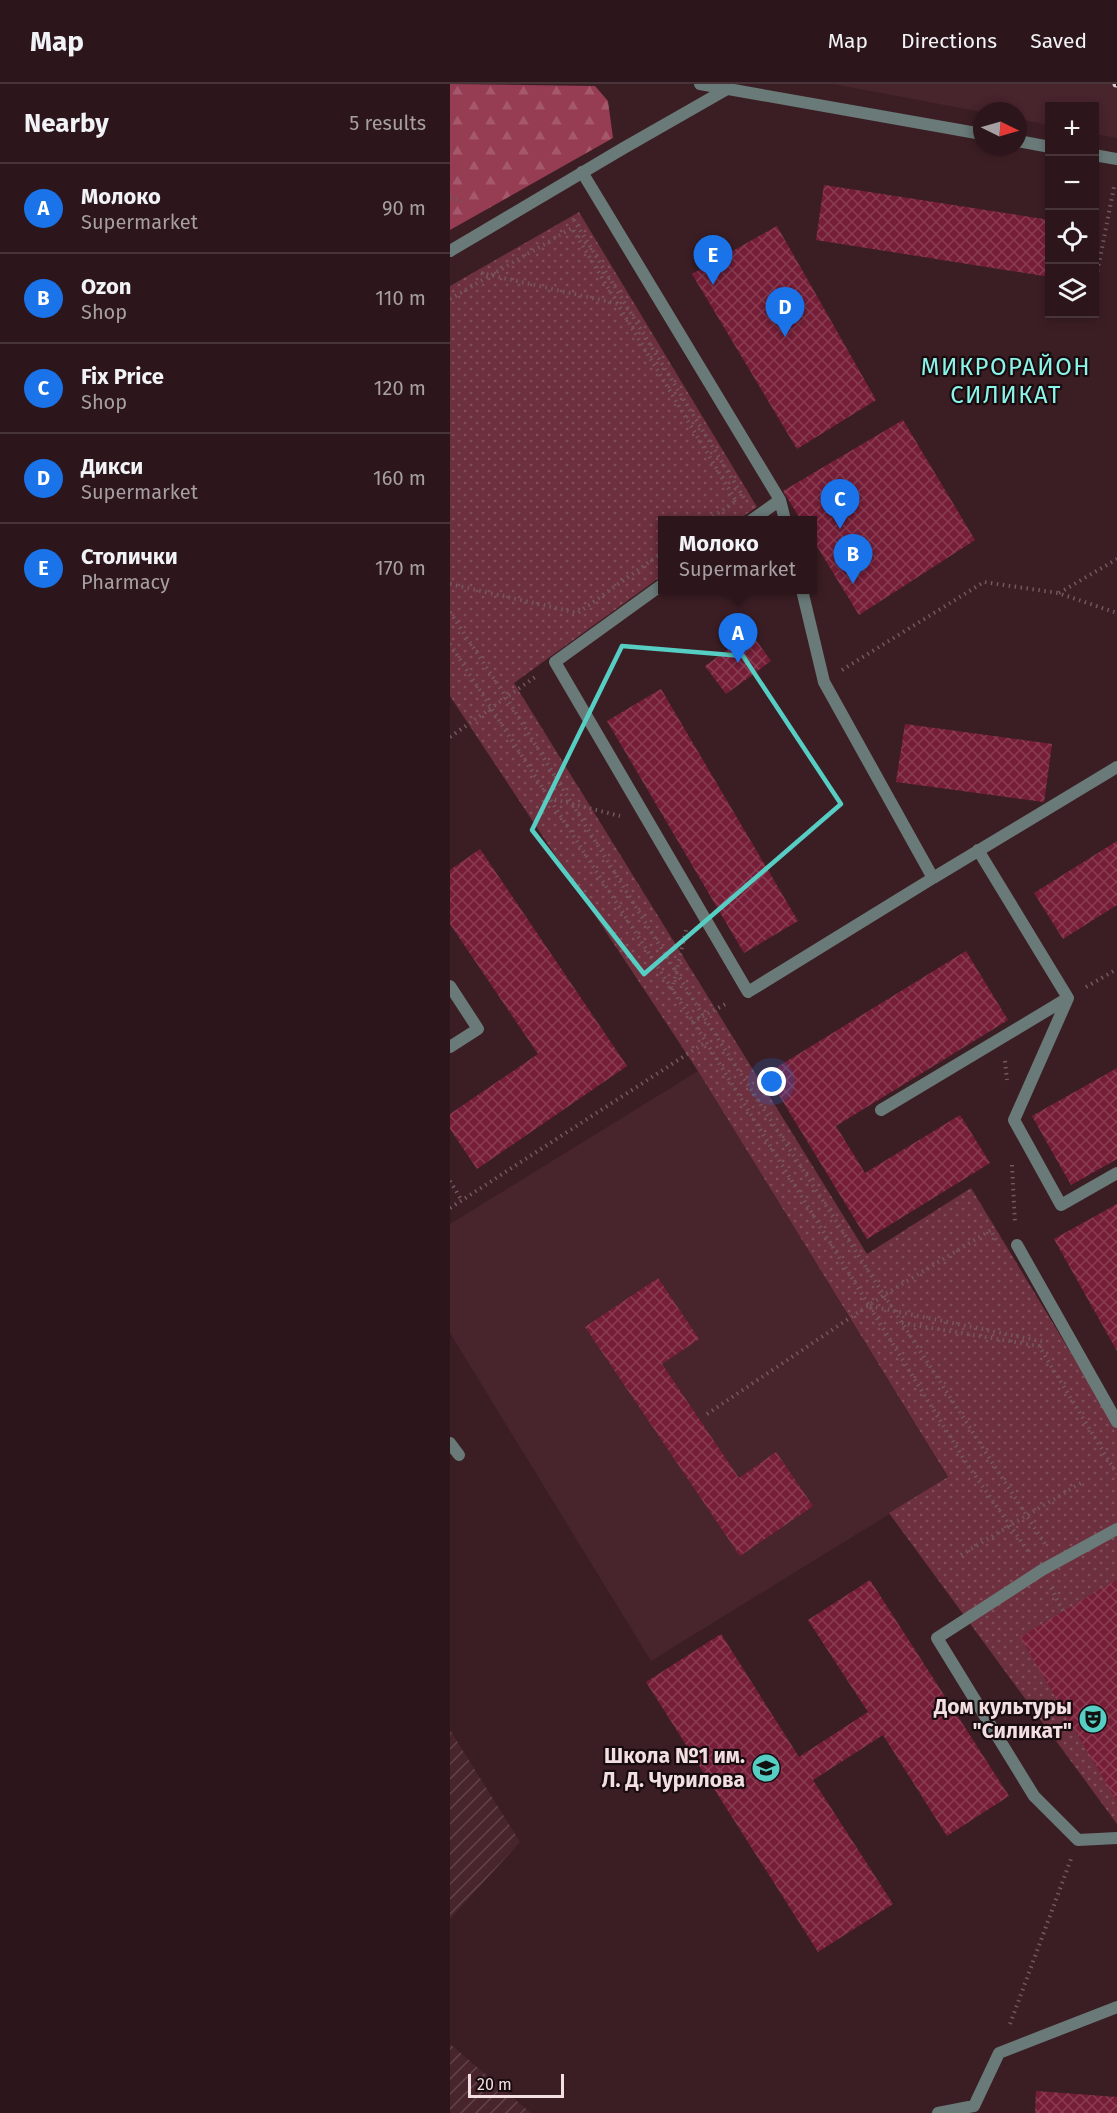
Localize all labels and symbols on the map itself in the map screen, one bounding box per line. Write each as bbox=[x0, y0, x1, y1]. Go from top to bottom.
north arrow bbox=[973, 102, 1027, 156]
pin: E bbox=[694, 236, 732, 285]
pin: D bbox=[766, 288, 804, 337]
district label: МИКРОРАЙОН СИЛИКАТ bbox=[921, 353, 1091, 409]
pin: C bbox=[820, 480, 860, 529]
pin: B bbox=[834, 534, 872, 584]
pin: A bbox=[718, 614, 758, 663]
your location bbox=[757, 1067, 786, 1096]
place label: Дом культуры "Силикат" bbox=[933, 1694, 1072, 1744]
theatre icon: Дом культуры "Силикат" bbox=[1077, 1703, 1109, 1735]
place label: Школа №1 им. Л. Д. Чурилова bbox=[602, 1743, 745, 1793]
school or university icon: Школа №1 им. Л. Д. Чурилова bbox=[750, 1752, 782, 1784]
scale bar bbox=[468, 2071, 564, 2098]

